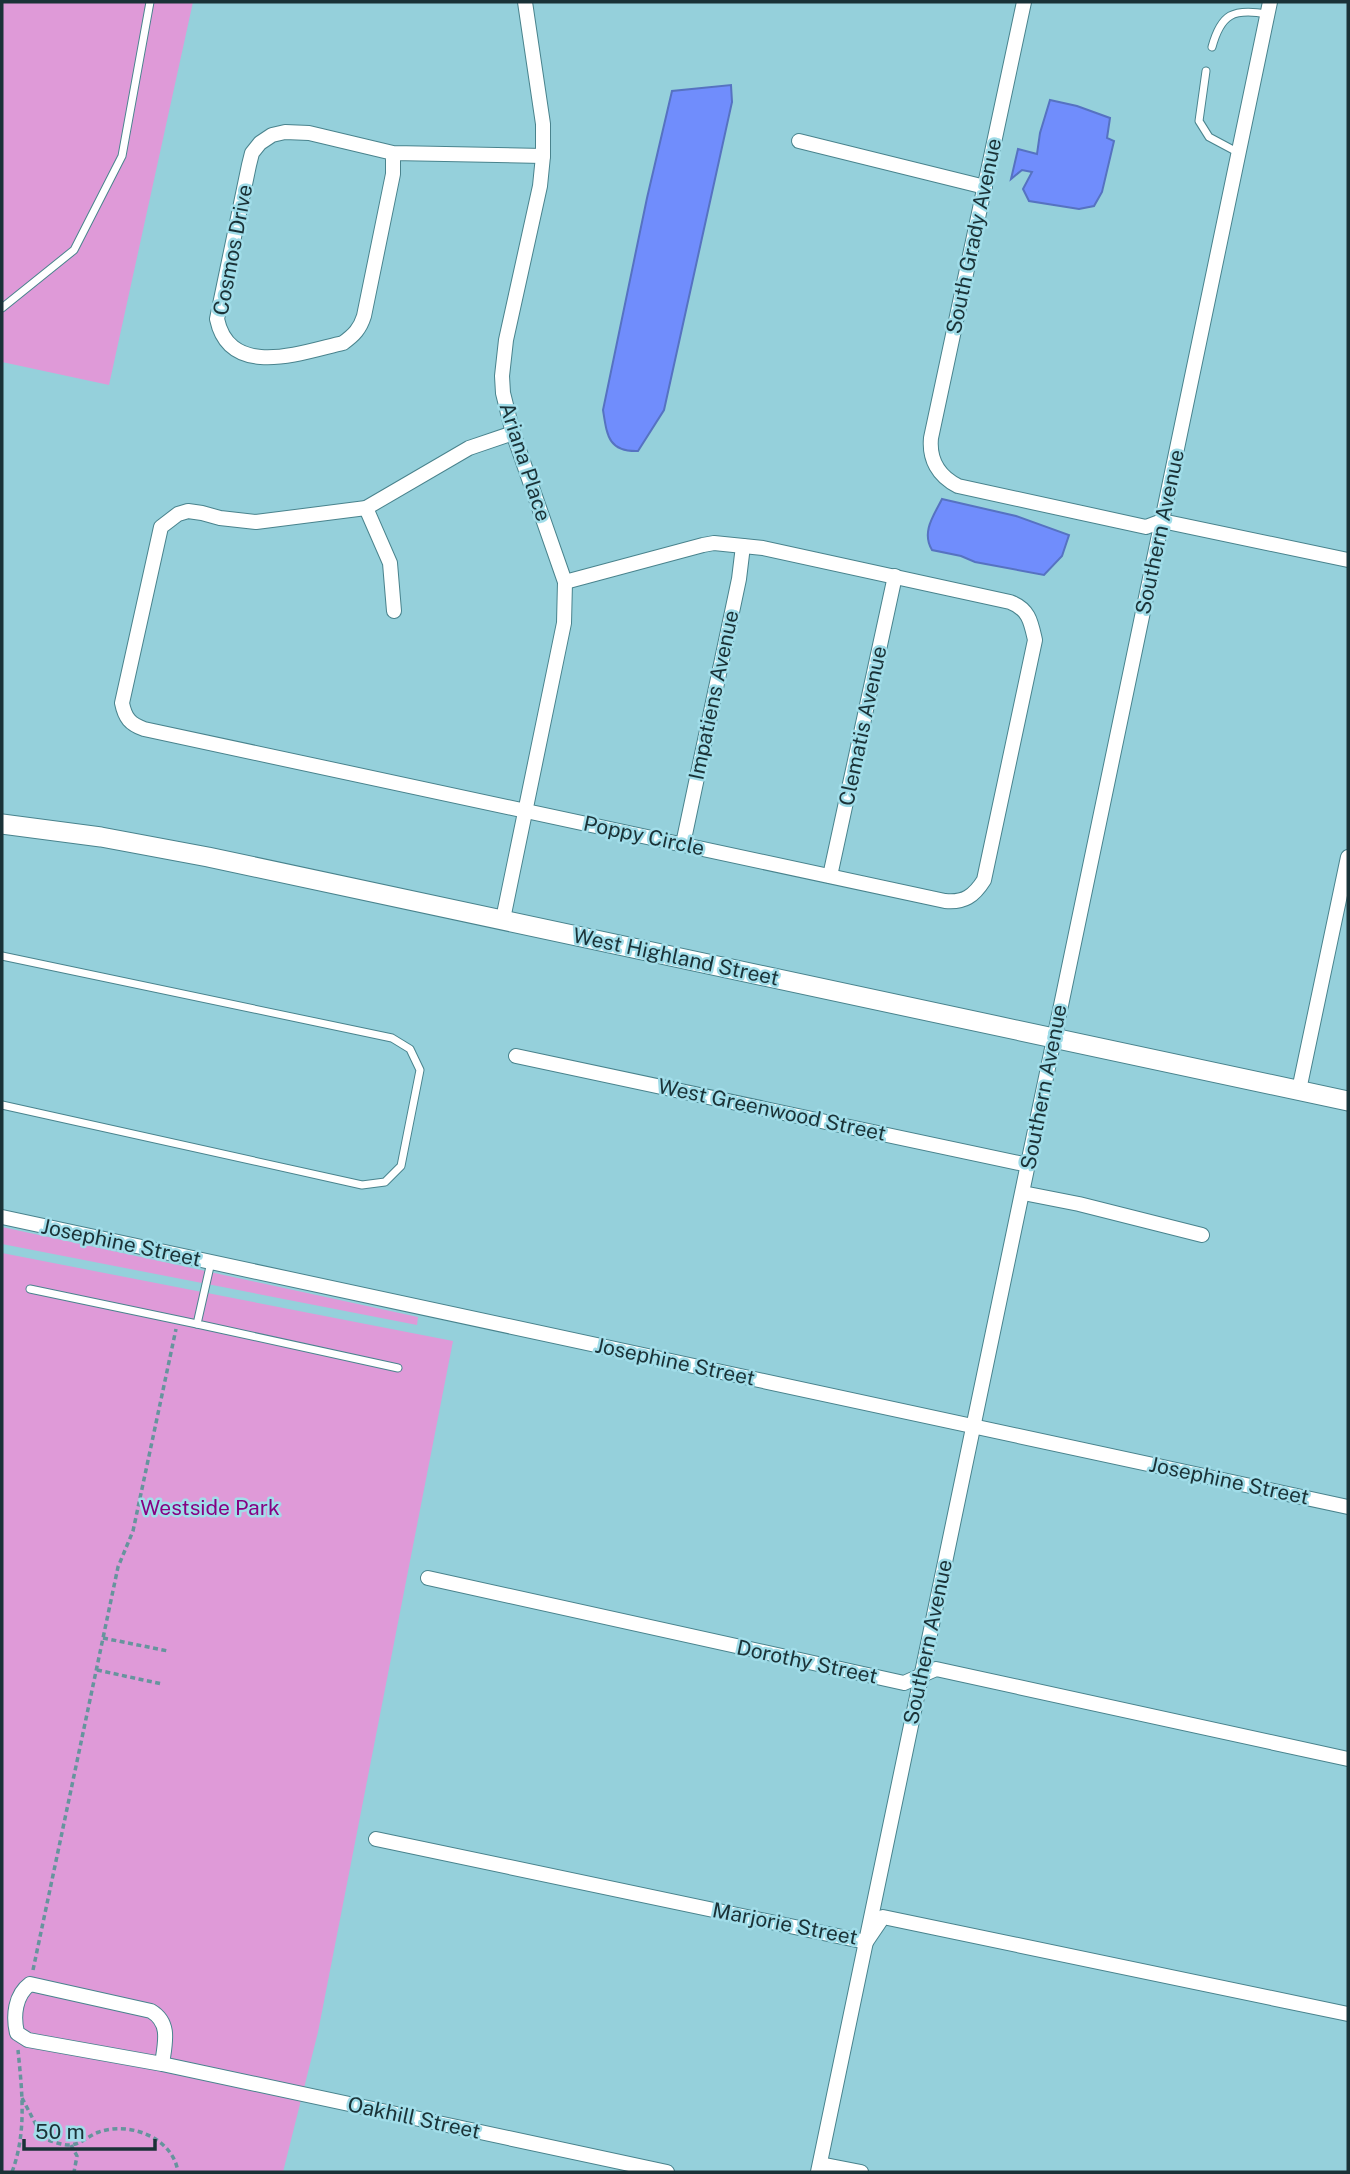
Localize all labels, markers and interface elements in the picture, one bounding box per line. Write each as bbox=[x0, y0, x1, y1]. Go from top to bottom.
street label: South Grady Avenue bbox=[941, 136, 1006, 336]
street label: Cosmos Drive bbox=[208, 182, 257, 317]
street label: Ariana Place bbox=[495, 399, 556, 524]
street label: Southern Avenue bbox=[1130, 447, 1189, 617]
street label: Impatiens Avenue bbox=[683, 608, 744, 782]
street label: Clematis Avenue bbox=[833, 644, 892, 808]
street label: Poppy Circle bbox=[581, 810, 707, 861]
street label: West Highland Street bbox=[571, 922, 781, 991]
street label: Southern Avenue bbox=[1015, 1002, 1072, 1172]
street label: West Greenwood Street bbox=[656, 1073, 888, 1146]
street label: Josephine Street bbox=[39, 1213, 203, 1272]
street label: Josephine Street bbox=[593, 1332, 757, 1391]
street label: Josephine Street bbox=[1147, 1451, 1311, 1510]
park label: Westside Park bbox=[140, 1495, 280, 1520]
street label: Southern Avenue bbox=[898, 1557, 957, 1727]
street label: Dorothy Street bbox=[734, 1634, 880, 1689]
street label: Marjorie Street bbox=[710, 1897, 860, 1950]
street label: Oakhill Street bbox=[346, 2091, 483, 2144]
scale bar bbox=[24, 2108, 156, 2152]
text: 50 m bbox=[35, 2119, 85, 2144]

